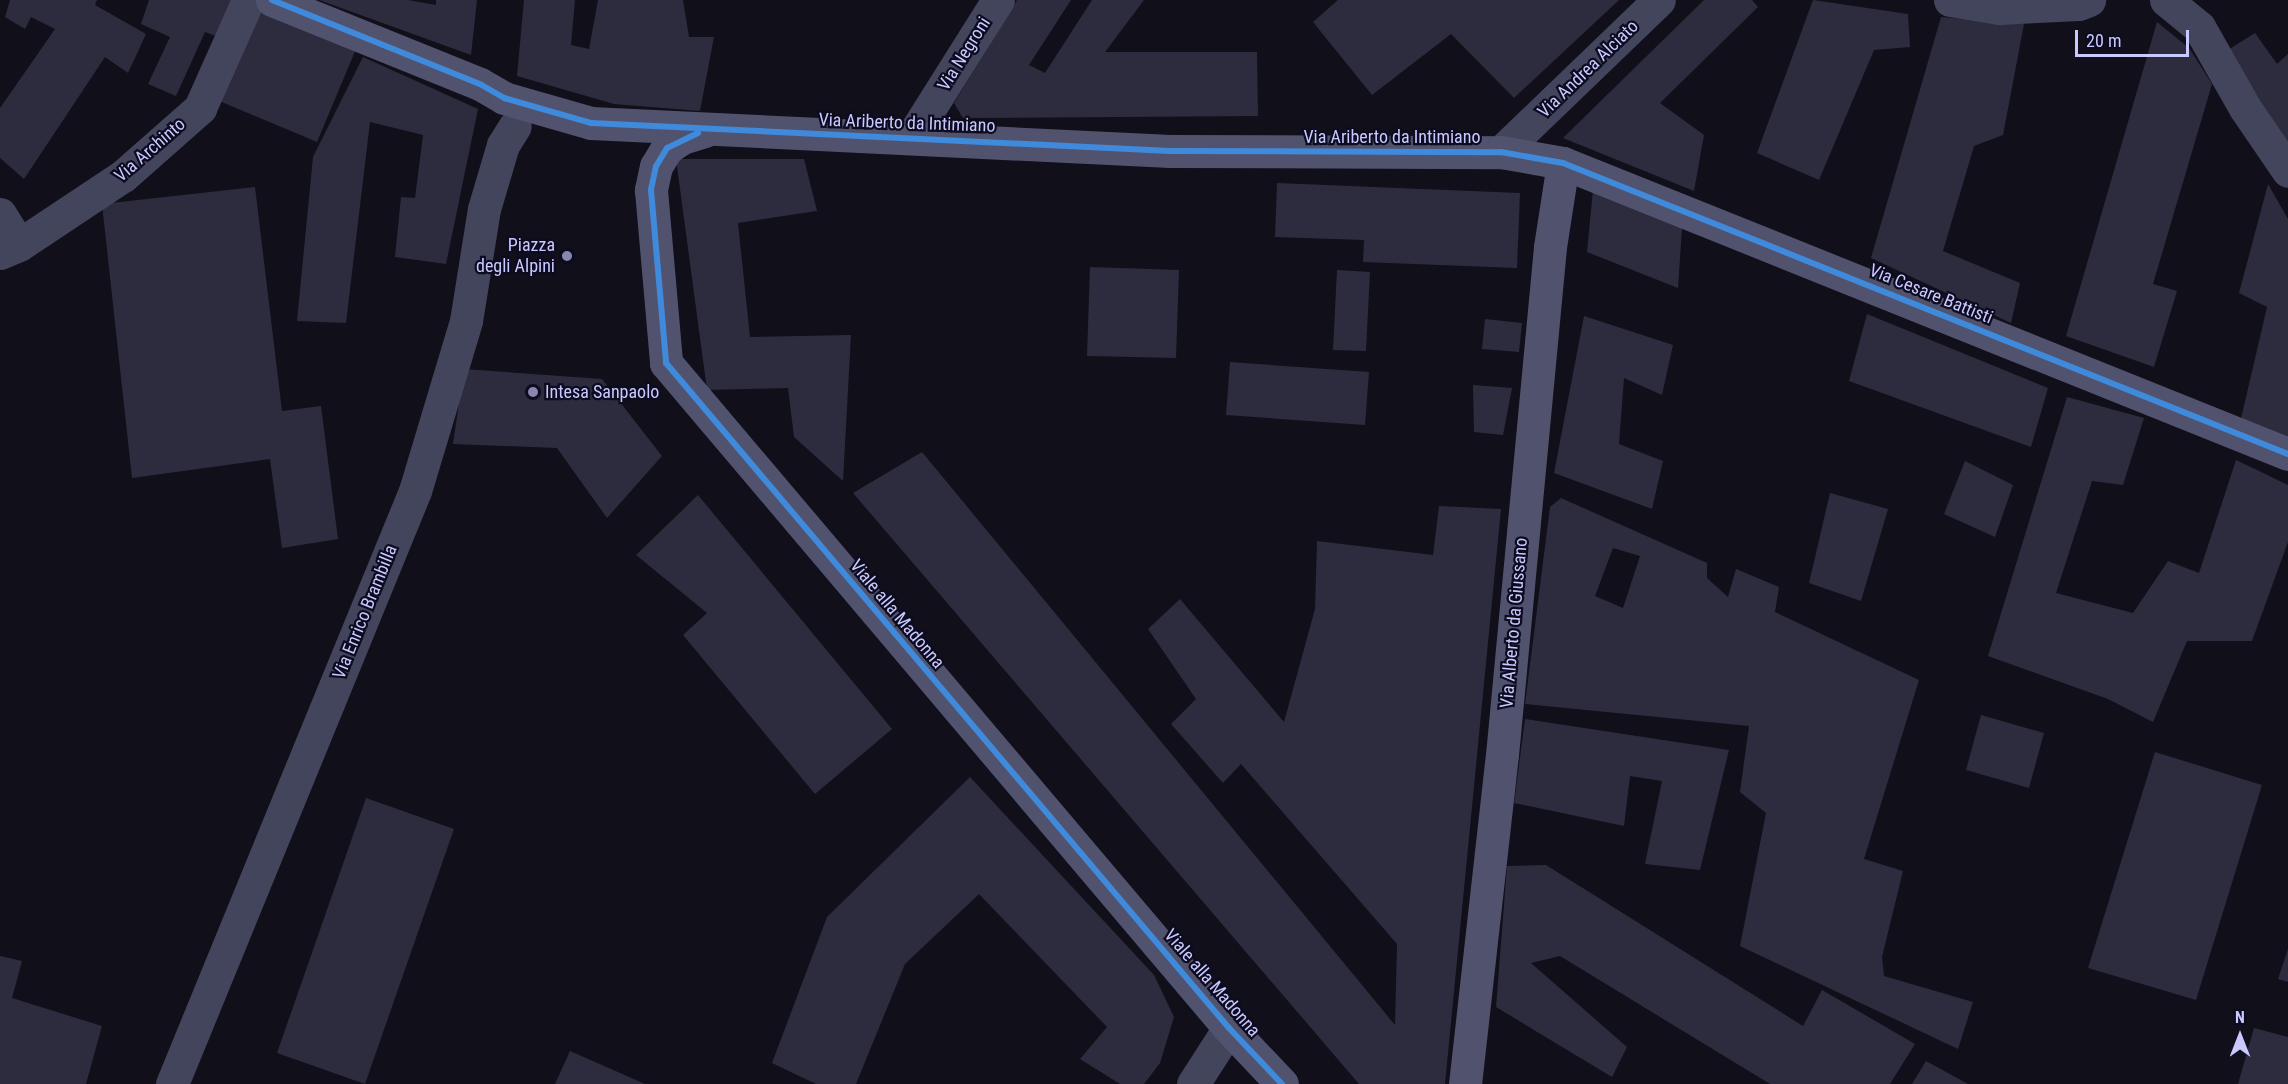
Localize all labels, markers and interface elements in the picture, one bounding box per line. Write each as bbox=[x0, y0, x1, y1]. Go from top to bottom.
street label: Via Negroni bbox=[933, 13, 995, 95]
street label: Via Andrea Alciato bbox=[1533, 16, 1643, 122]
scale bar bbox=[2078, 18, 2192, 56]
text: 20 m bbox=[2086, 30, 2121, 51]
street label: Via Ariberto da Intimiano bbox=[818, 109, 996, 137]
street label: Via Archinto bbox=[110, 113, 190, 187]
street label: Via Ariberto da Intimiano bbox=[1304, 126, 1480, 148]
place label: Piazza degli Alpini bbox=[476, 235, 555, 278]
marker: Piazza degli Alpini bbox=[560, 249, 574, 263]
street label: Via Cesare Battisti bbox=[1866, 259, 1996, 329]
place label: Intesa Sanpaolo bbox=[545, 381, 659, 403]
marker: Intesa Sanpaolo bbox=[526, 385, 540, 399]
street label: Via Alberto da Giussano bbox=[1496, 537, 1532, 709]
street label: Via Enrico Brambilla bbox=[328, 542, 402, 682]
street label: Viale alla Madonna bbox=[845, 555, 949, 673]
street label: Viale alla Madonna bbox=[1159, 925, 1265, 1041]
north arrow bbox=[2210, 1006, 2270, 1066]
text: N bbox=[2235, 1008, 2245, 1027]

